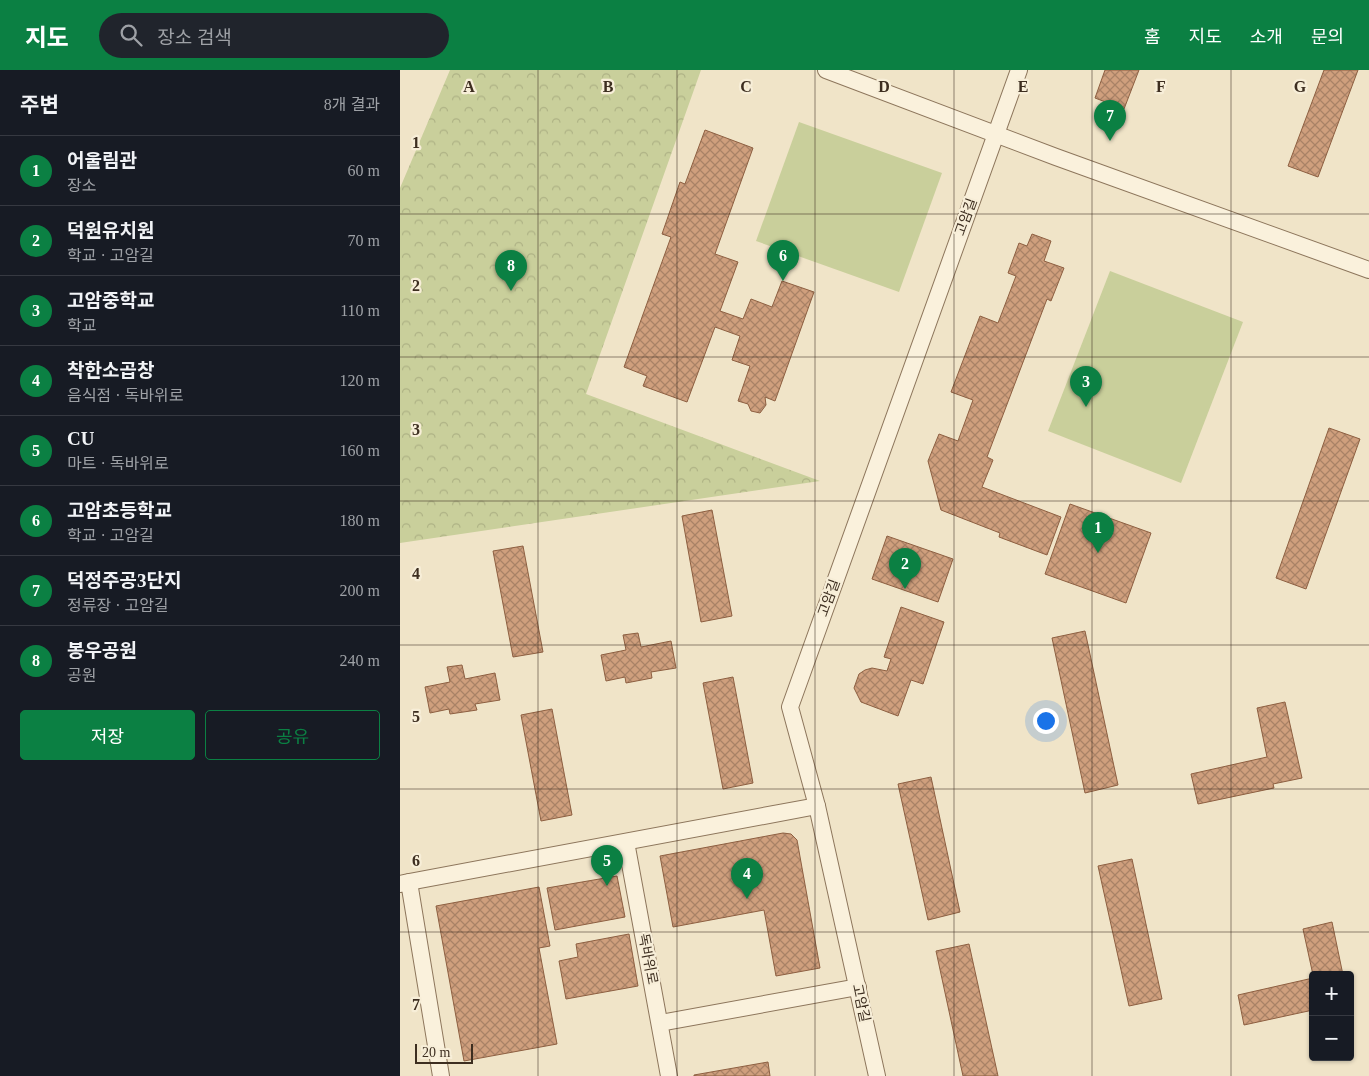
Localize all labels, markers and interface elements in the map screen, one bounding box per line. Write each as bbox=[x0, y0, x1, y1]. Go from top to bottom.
search box bbox=[99, 13, 449, 58]
icon: search bbox=[117, 21, 145, 49]
text: 지도 bbox=[25, 25, 69, 51]
text: 장소 검색 bbox=[157, 27, 232, 48]
text: 홈 bbox=[1144, 27, 1161, 47]
text: 지도 bbox=[1189, 27, 1222, 47]
text: 소개 bbox=[1250, 27, 1283, 47]
text: 문의 bbox=[1311, 27, 1344, 47]
text: A bbox=[463, 78, 475, 95]
text: B bbox=[603, 78, 614, 95]
text: C bbox=[740, 78, 752, 95]
text: D bbox=[878, 78, 890, 95]
text: E bbox=[1018, 78, 1028, 95]
text: F bbox=[1156, 78, 1166, 95]
text: G bbox=[1294, 78, 1307, 95]
text: 주변 bbox=[20, 93, 59, 117]
text: 8개 결과 bbox=[324, 96, 380, 113]
pin: 7 bbox=[1094, 100, 1126, 141]
text: 1 bbox=[412, 134, 420, 151]
text: 어울림관 bbox=[67, 150, 137, 171]
text: 1 bbox=[32, 162, 40, 179]
text: 60 m bbox=[348, 162, 380, 179]
text: 장소 bbox=[67, 177, 96, 194]
street label: 고암길 bbox=[952, 196, 980, 238]
text: 덕원유치원 bbox=[67, 220, 154, 241]
text: 2 bbox=[32, 232, 40, 249]
text: 70 m bbox=[348, 232, 380, 249]
pin: 6 bbox=[767, 240, 799, 281]
text: 학교 · 고암길 bbox=[67, 247, 154, 264]
pin: 8 bbox=[495, 250, 527, 291]
text: 2 bbox=[412, 277, 420, 294]
text: 고암중학교 bbox=[67, 290, 154, 311]
text: 3 bbox=[32, 302, 40, 319]
text: 110 m bbox=[340, 302, 380, 319]
text: 학교 bbox=[67, 317, 96, 334]
text: 착한소곱창 bbox=[67, 360, 154, 381]
pin: 3 bbox=[1070, 366, 1102, 407]
text: 4 bbox=[32, 372, 40, 389]
text: 120 m bbox=[340, 372, 380, 389]
text: 음식점 · 독바위로 bbox=[67, 387, 183, 404]
text: 3 bbox=[412, 421, 420, 438]
text: CU bbox=[67, 428, 94, 449]
text: 5 bbox=[32, 442, 40, 459]
text: 160 m bbox=[340, 442, 380, 459]
text: 마트 · 독바위로 bbox=[67, 455, 169, 472]
text: 고암초등학교 bbox=[67, 500, 172, 521]
text: 6 bbox=[32, 512, 40, 529]
text: 180 m bbox=[340, 512, 380, 529]
pin: 1 bbox=[1082, 512, 1114, 553]
text: 학교 · 고암길 bbox=[67, 527, 154, 544]
pin: 2 bbox=[889, 548, 921, 589]
text: 4 bbox=[412, 565, 420, 582]
text: 덕정주공3단지 bbox=[67, 570, 181, 591]
street label: 고암길 bbox=[815, 577, 843, 619]
text: 7 bbox=[32, 582, 40, 599]
text: 200 m bbox=[340, 582, 380, 599]
text: 정류장 · 고암길 bbox=[67, 597, 169, 614]
text: 봉우공원 bbox=[67, 640, 137, 661]
text: 8 bbox=[32, 652, 40, 669]
text: 240 m bbox=[340, 652, 380, 669]
text: 공원 bbox=[67, 667, 96, 684]
text: 5 bbox=[412, 708, 420, 725]
your location bbox=[1033, 708, 1059, 734]
button: 저장 bbox=[20, 710, 195, 760]
button: 공유 bbox=[205, 710, 380, 760]
pin: 5 bbox=[591, 845, 623, 886]
text: 6 bbox=[412, 852, 420, 869]
pin: 4 bbox=[731, 858, 763, 899]
street label: 독바위로 bbox=[636, 932, 660, 986]
map controls bbox=[1309, 971, 1354, 1061]
button: + bbox=[1309, 971, 1354, 1016]
street label: 고암길 bbox=[850, 983, 872, 1023]
text: 7 bbox=[412, 996, 420, 1013]
button: − bbox=[1309, 1016, 1354, 1061]
scale bar bbox=[415, 1041, 472, 1064]
text: 20 m bbox=[422, 1045, 450, 1060]

